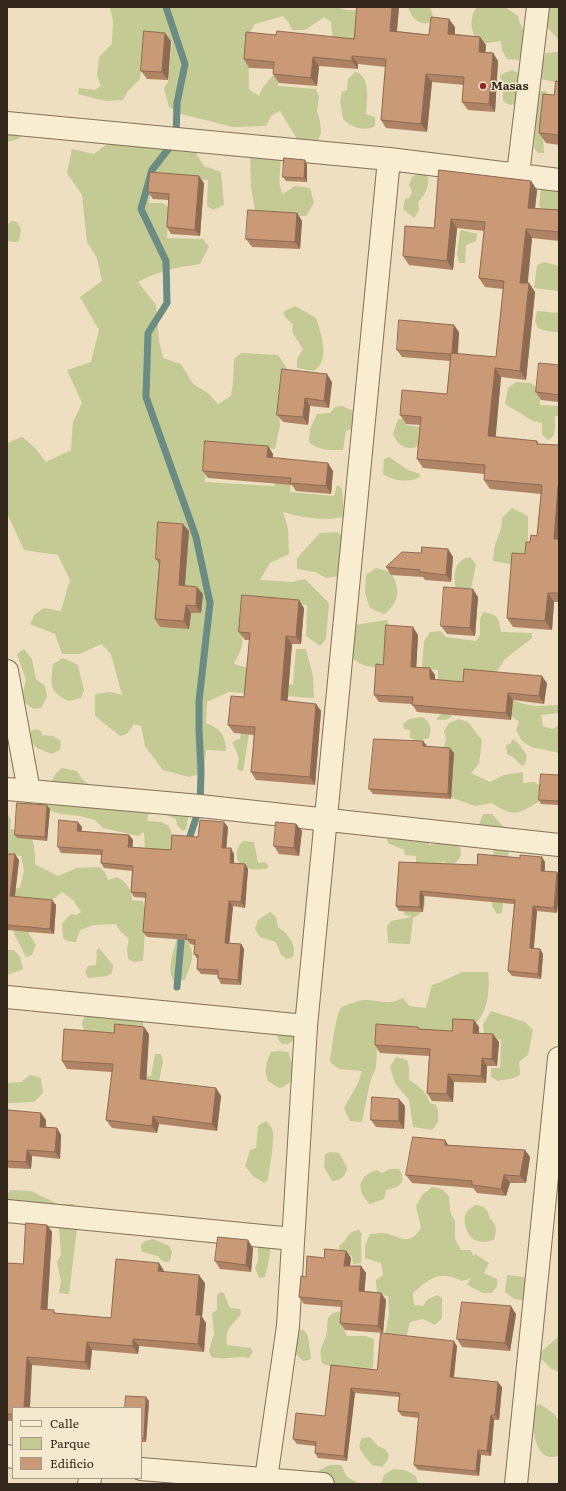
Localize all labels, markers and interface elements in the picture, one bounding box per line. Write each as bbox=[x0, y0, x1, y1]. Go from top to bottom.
place label: Masas bbox=[491, 79, 528, 93]
marker: Masas bbox=[478, 81, 488, 91]
legend bbox=[12, 1407, 142, 1479]
text: Calle bbox=[50, 1414, 79, 1432]
text: Parque bbox=[50, 1434, 90, 1452]
text: Edificio bbox=[50, 1454, 94, 1472]

